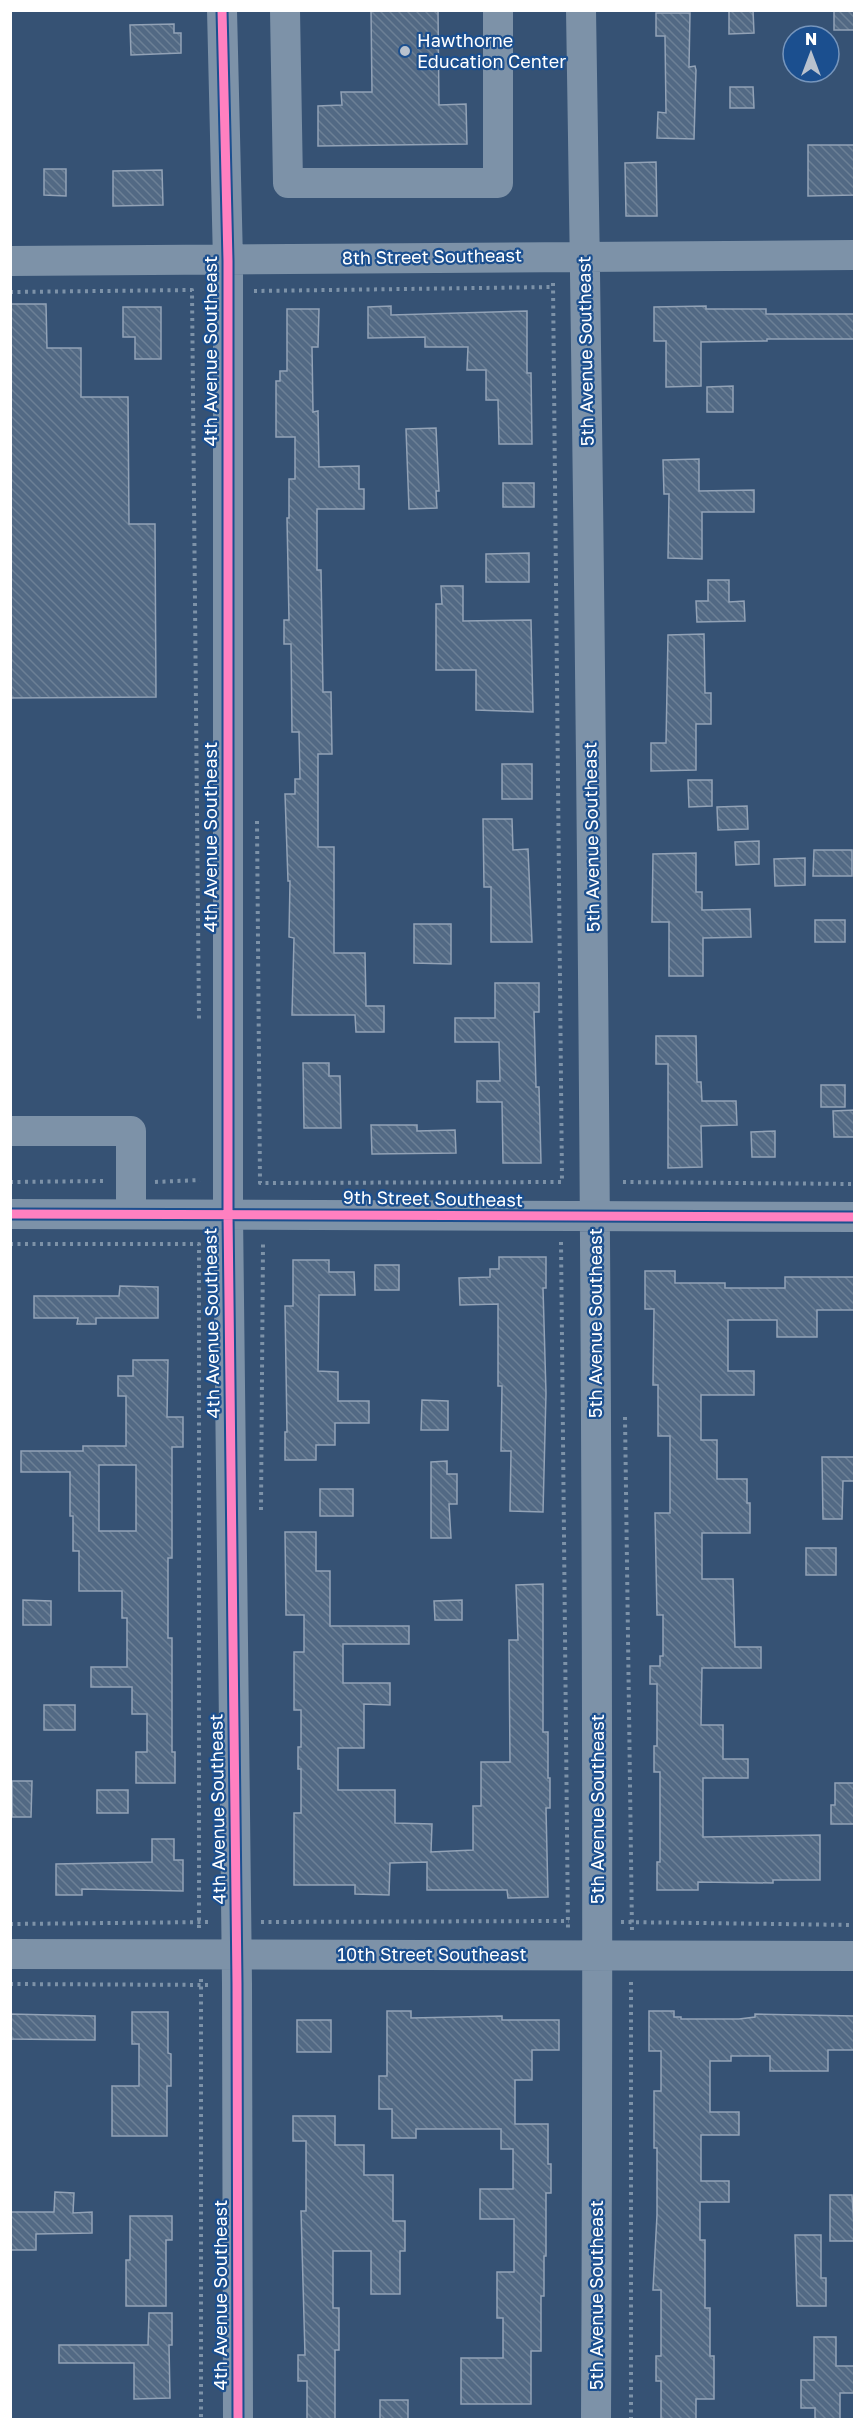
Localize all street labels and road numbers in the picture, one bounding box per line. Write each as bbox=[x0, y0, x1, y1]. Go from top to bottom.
street label: 8th Street Southeast bbox=[342, 243, 522, 269]
street label: 4th Avenue Southeast bbox=[199, 256, 221, 446]
street label: 5th Avenue Southeast bbox=[572, 256, 598, 446]
street label: 4th Avenue Southeast bbox=[199, 742, 221, 932]
street label: 5th Avenue Southeast bbox=[578, 742, 604, 932]
street label: 9th Street Southeast bbox=[343, 1185, 523, 1211]
street label: 4th Avenue Southeast bbox=[198, 1228, 224, 1419]
street label: 5th Avenue Southeast bbox=[584, 1228, 606, 1418]
street label: 4th Avenue Southeast bbox=[204, 1714, 230, 1905]
street label: 5th Avenue Southeast bbox=[586, 1714, 608, 1904]
street label: 10th Street Southeast bbox=[337, 1943, 527, 1965]
street label: 4th Avenue Southeast bbox=[209, 2200, 231, 2390]
street label: 5th Avenue Southeast bbox=[585, 2200, 607, 2390]

